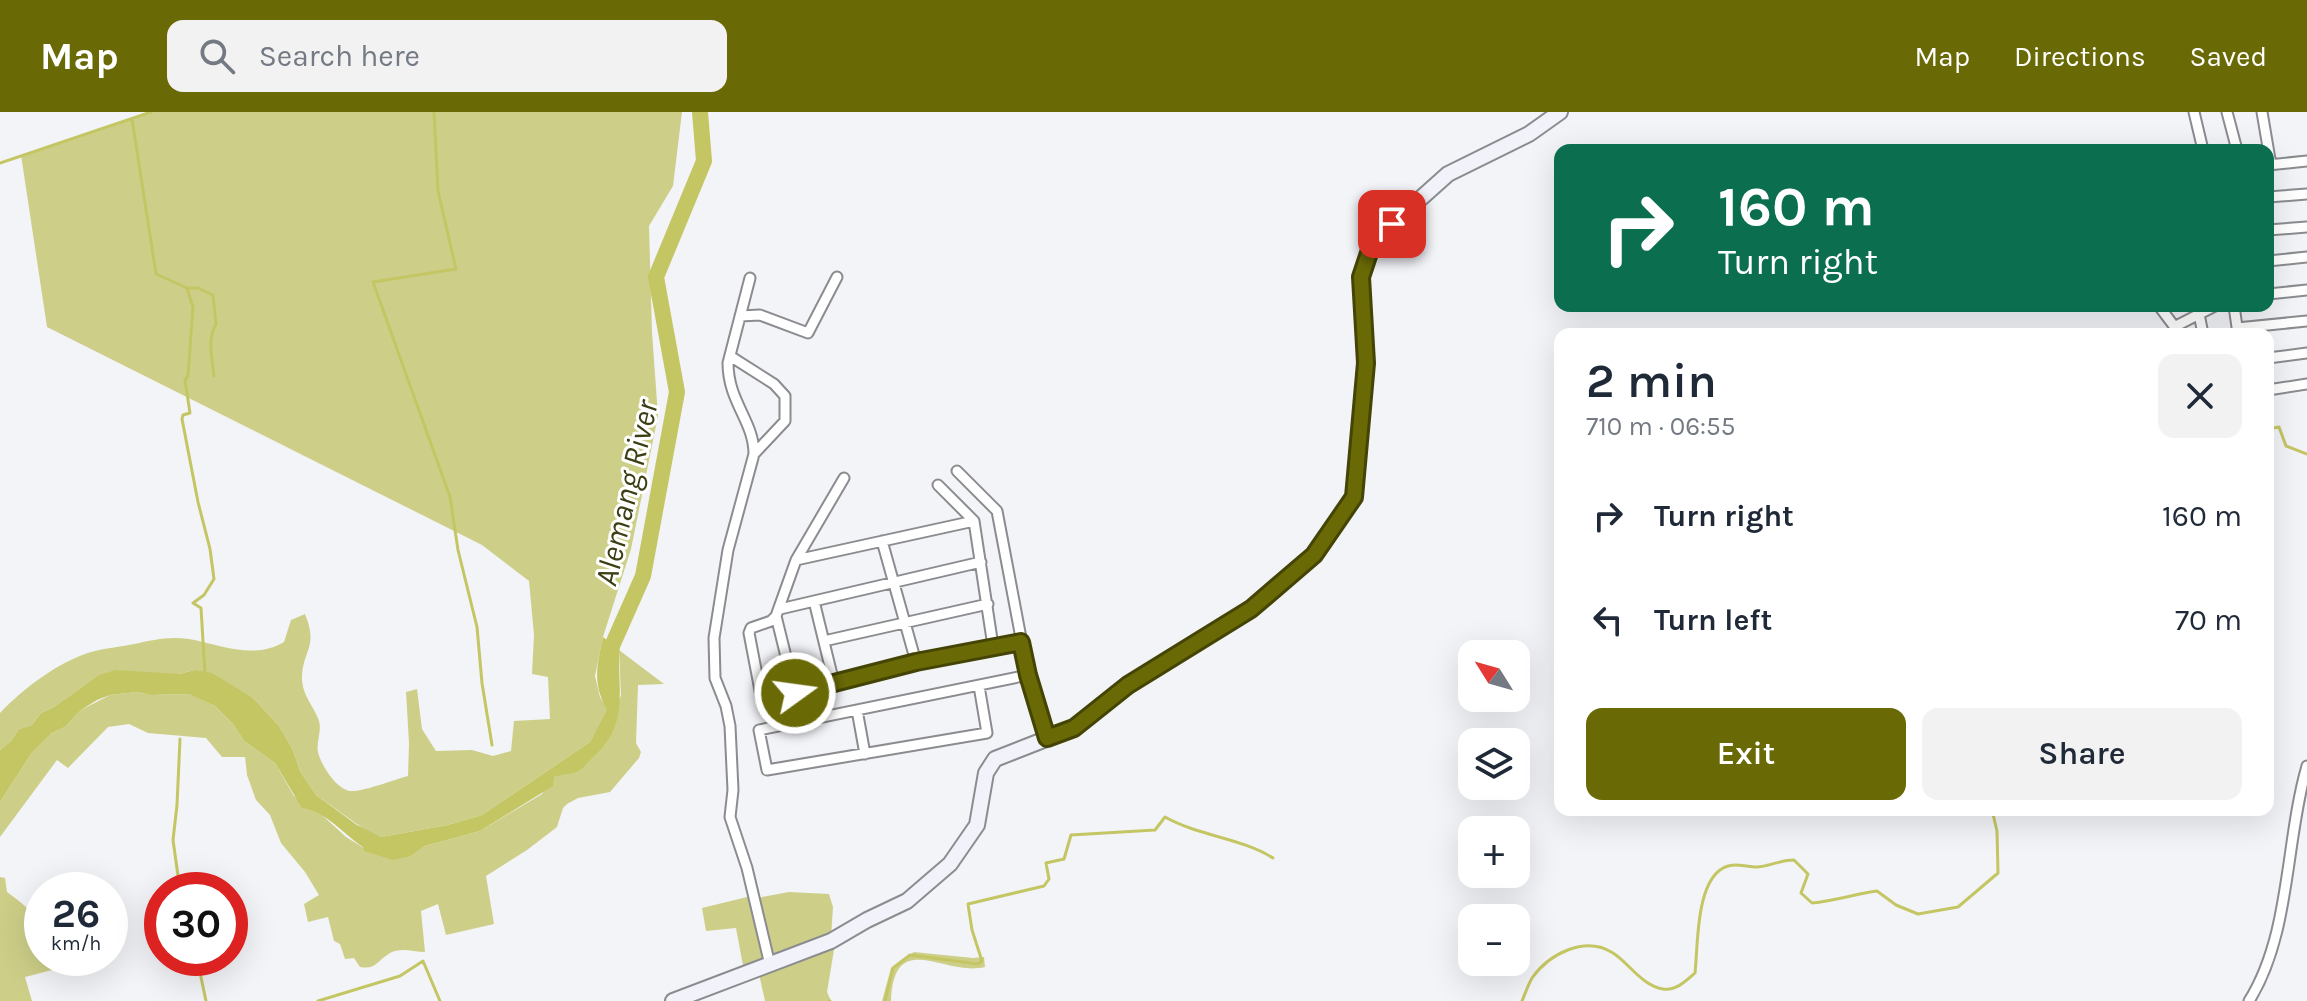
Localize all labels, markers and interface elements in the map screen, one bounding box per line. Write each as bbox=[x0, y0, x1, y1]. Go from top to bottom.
search box bbox=[167, 20, 727, 92]
text: Map bbox=[40, 34, 119, 79]
icon: search bbox=[195, 34, 239, 78]
text: Search here bbox=[259, 38, 420, 74]
text: Map bbox=[1915, 40, 1970, 73]
text: Directions bbox=[2014, 40, 2146, 73]
text: Saved bbox=[2190, 40, 2267, 73]
text: 160 m bbox=[1718, 174, 1875, 239]
icon: right bbox=[1586, 176, 1690, 280]
pin bbox=[1358, 190, 1426, 258]
icon: arrive bbox=[1370, 202, 1414, 246]
text: Turn right bbox=[1718, 241, 1878, 283]
text: 2 min bbox=[1586, 353, 1717, 409]
button: close bbox=[2158, 354, 2242, 438]
water label: Alemang River bbox=[587, 396, 666, 590]
text: 710 m · 06:55 bbox=[1586, 411, 1735, 442]
icon: right bbox=[1586, 494, 1630, 538]
text: Turn right bbox=[1654, 498, 1794, 534]
text: 160 m bbox=[2162, 498, 2242, 534]
icon: left bbox=[1586, 598, 1630, 642]
text: Turn left bbox=[1654, 602, 1772, 638]
text: 70 m bbox=[2175, 602, 2242, 638]
north arrow bbox=[1458, 640, 1530, 712]
map controls bbox=[1458, 640, 1530, 976]
position arrow bbox=[753, 651, 837, 735]
button: Exit bbox=[1586, 708, 1906, 800]
button: Share bbox=[1922, 708, 2242, 800]
button: layers bbox=[1458, 728, 1530, 800]
button: + bbox=[1458, 816, 1530, 888]
speed limit sign: 30 bbox=[144, 872, 248, 976]
text: 26 bbox=[52, 890, 100, 937]
button: − bbox=[1458, 904, 1530, 976]
text: km/h bbox=[51, 932, 101, 955]

